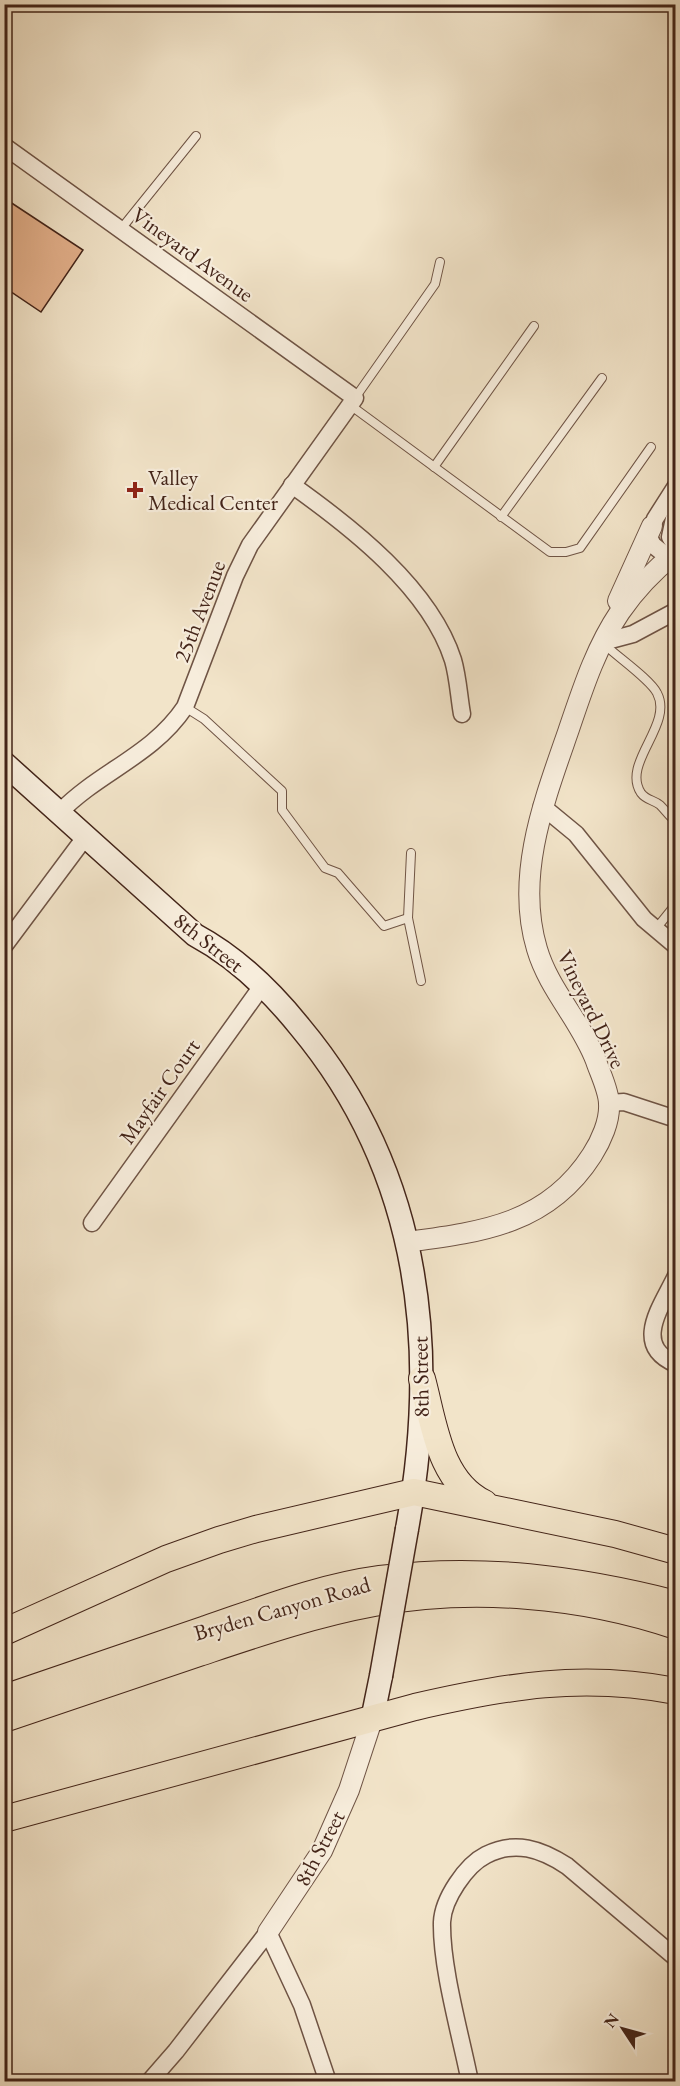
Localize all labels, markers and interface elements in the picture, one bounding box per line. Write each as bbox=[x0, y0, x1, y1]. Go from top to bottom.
street label: Vineyard Avenue bbox=[126, 200, 260, 309]
place label: Valley Medical Center bbox=[148, 463, 279, 517]
marker: Valley Medical Center bbox=[126, 481, 144, 499]
street label: 25th Avenue bbox=[167, 556, 232, 666]
street label: 8th Street bbox=[168, 906, 250, 979]
street label: Vineyard Drive bbox=[550, 945, 633, 1073]
street label: Mayfair Court bbox=[112, 1033, 206, 1150]
street label: 8th Street bbox=[405, 1336, 436, 1418]
street label: Bryden Canyon Road bbox=[191, 1569, 375, 1648]
street label: 8th Street bbox=[287, 1805, 351, 1891]
north arrow bbox=[593, 1999, 653, 2059]
text: N bbox=[599, 2009, 624, 2032]

